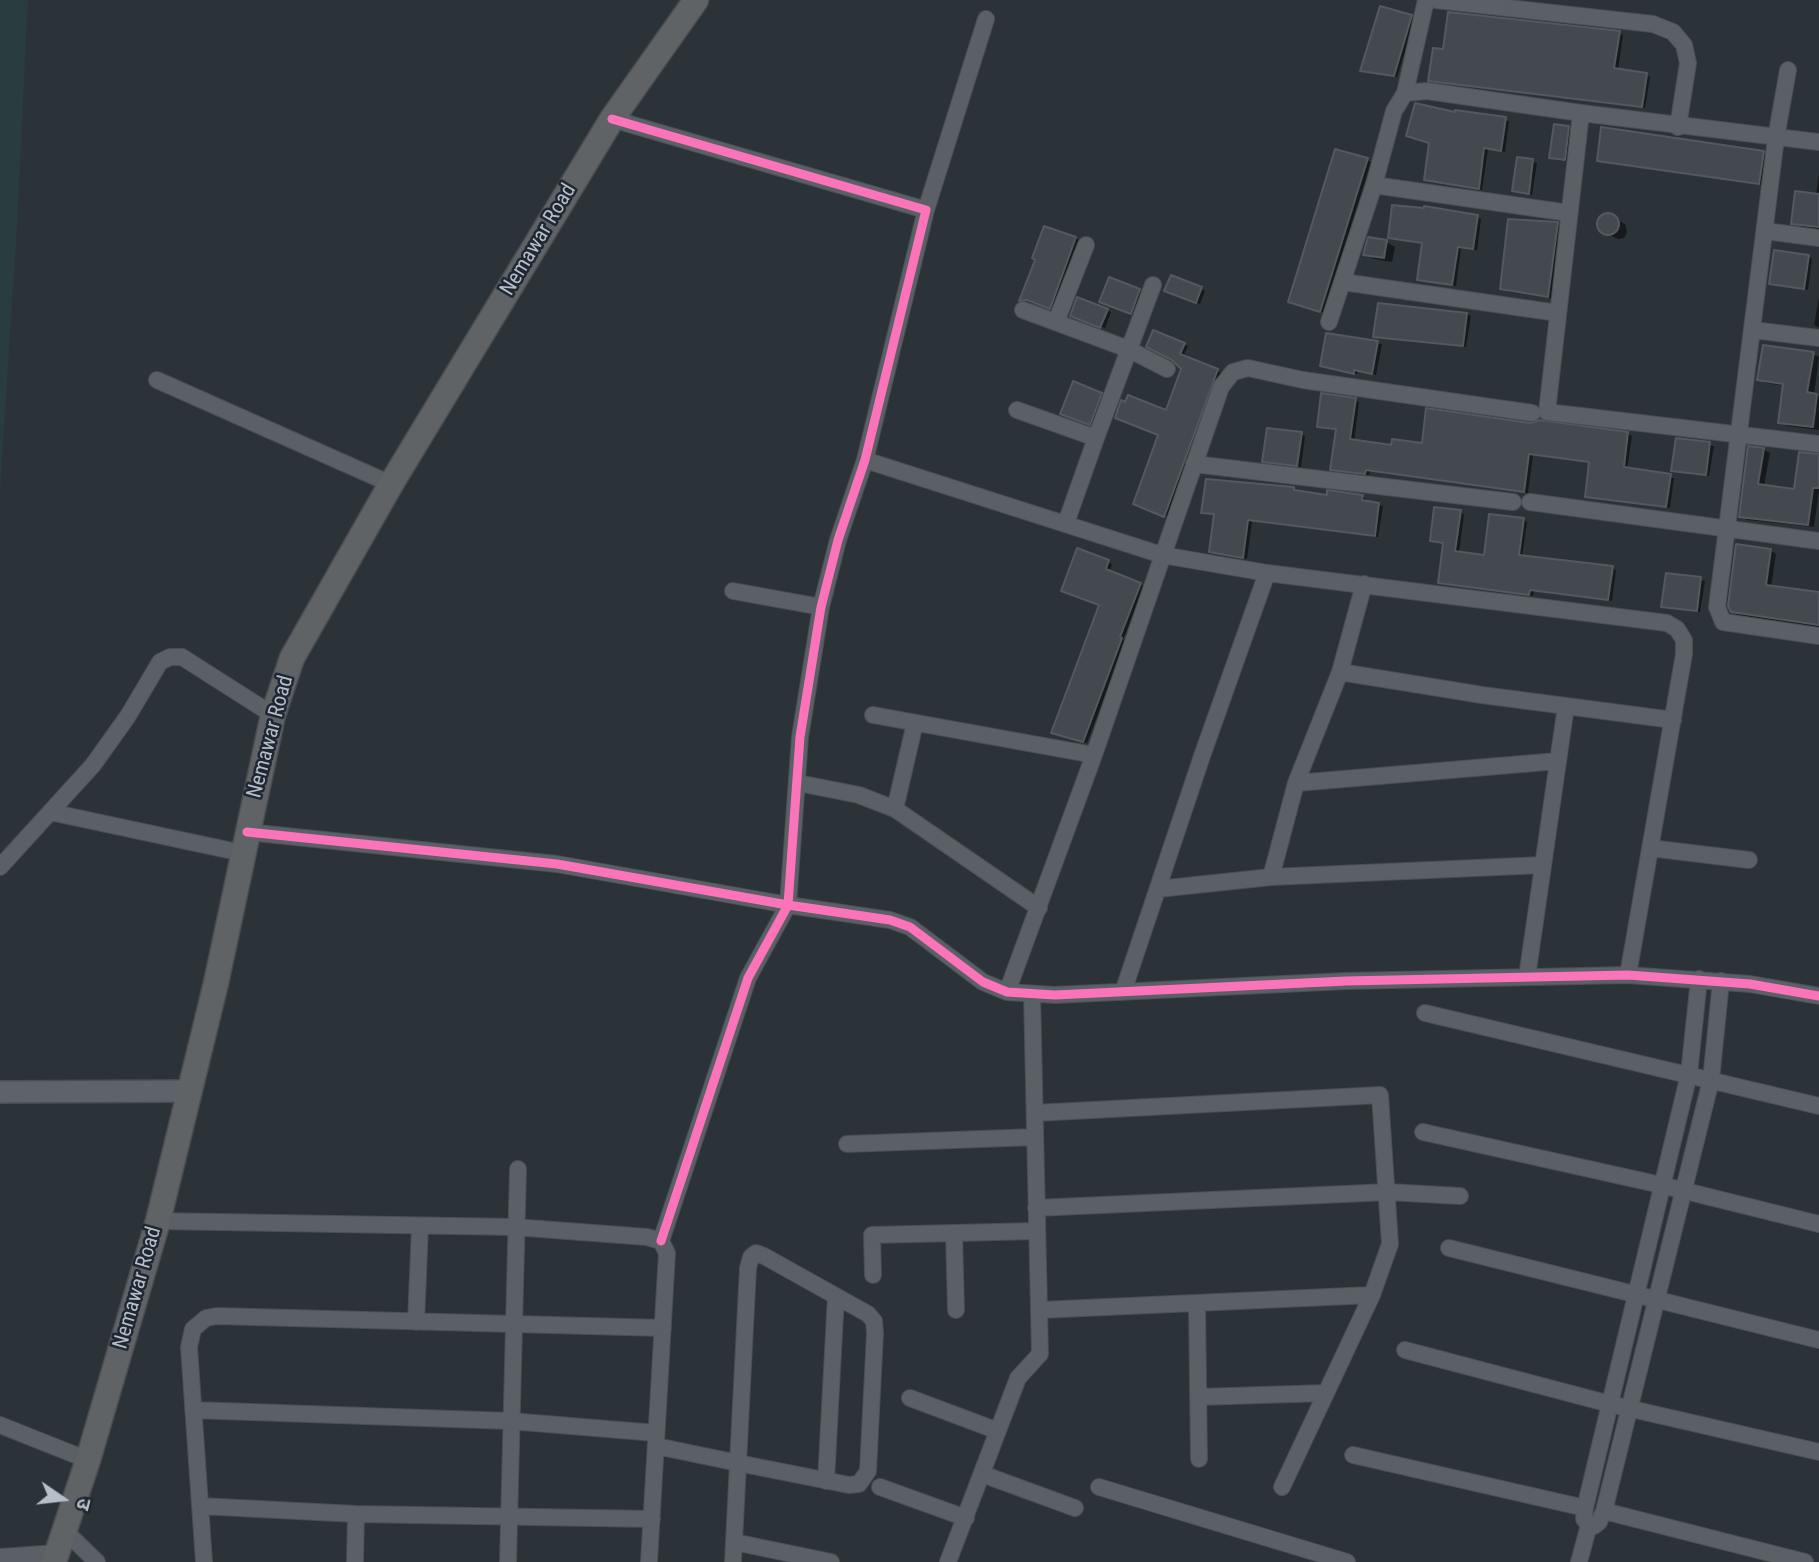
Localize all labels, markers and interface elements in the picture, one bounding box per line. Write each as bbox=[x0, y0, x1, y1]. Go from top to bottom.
street label: Nemawar Road bbox=[496, 180, 582, 300]
street label: Nemawar Road bbox=[243, 673, 299, 801]
street label: Nemawar Road bbox=[109, 1224, 167, 1352]
north arrow bbox=[28, 1464, 98, 1534]
text: उ bbox=[71, 1496, 96, 1512]

